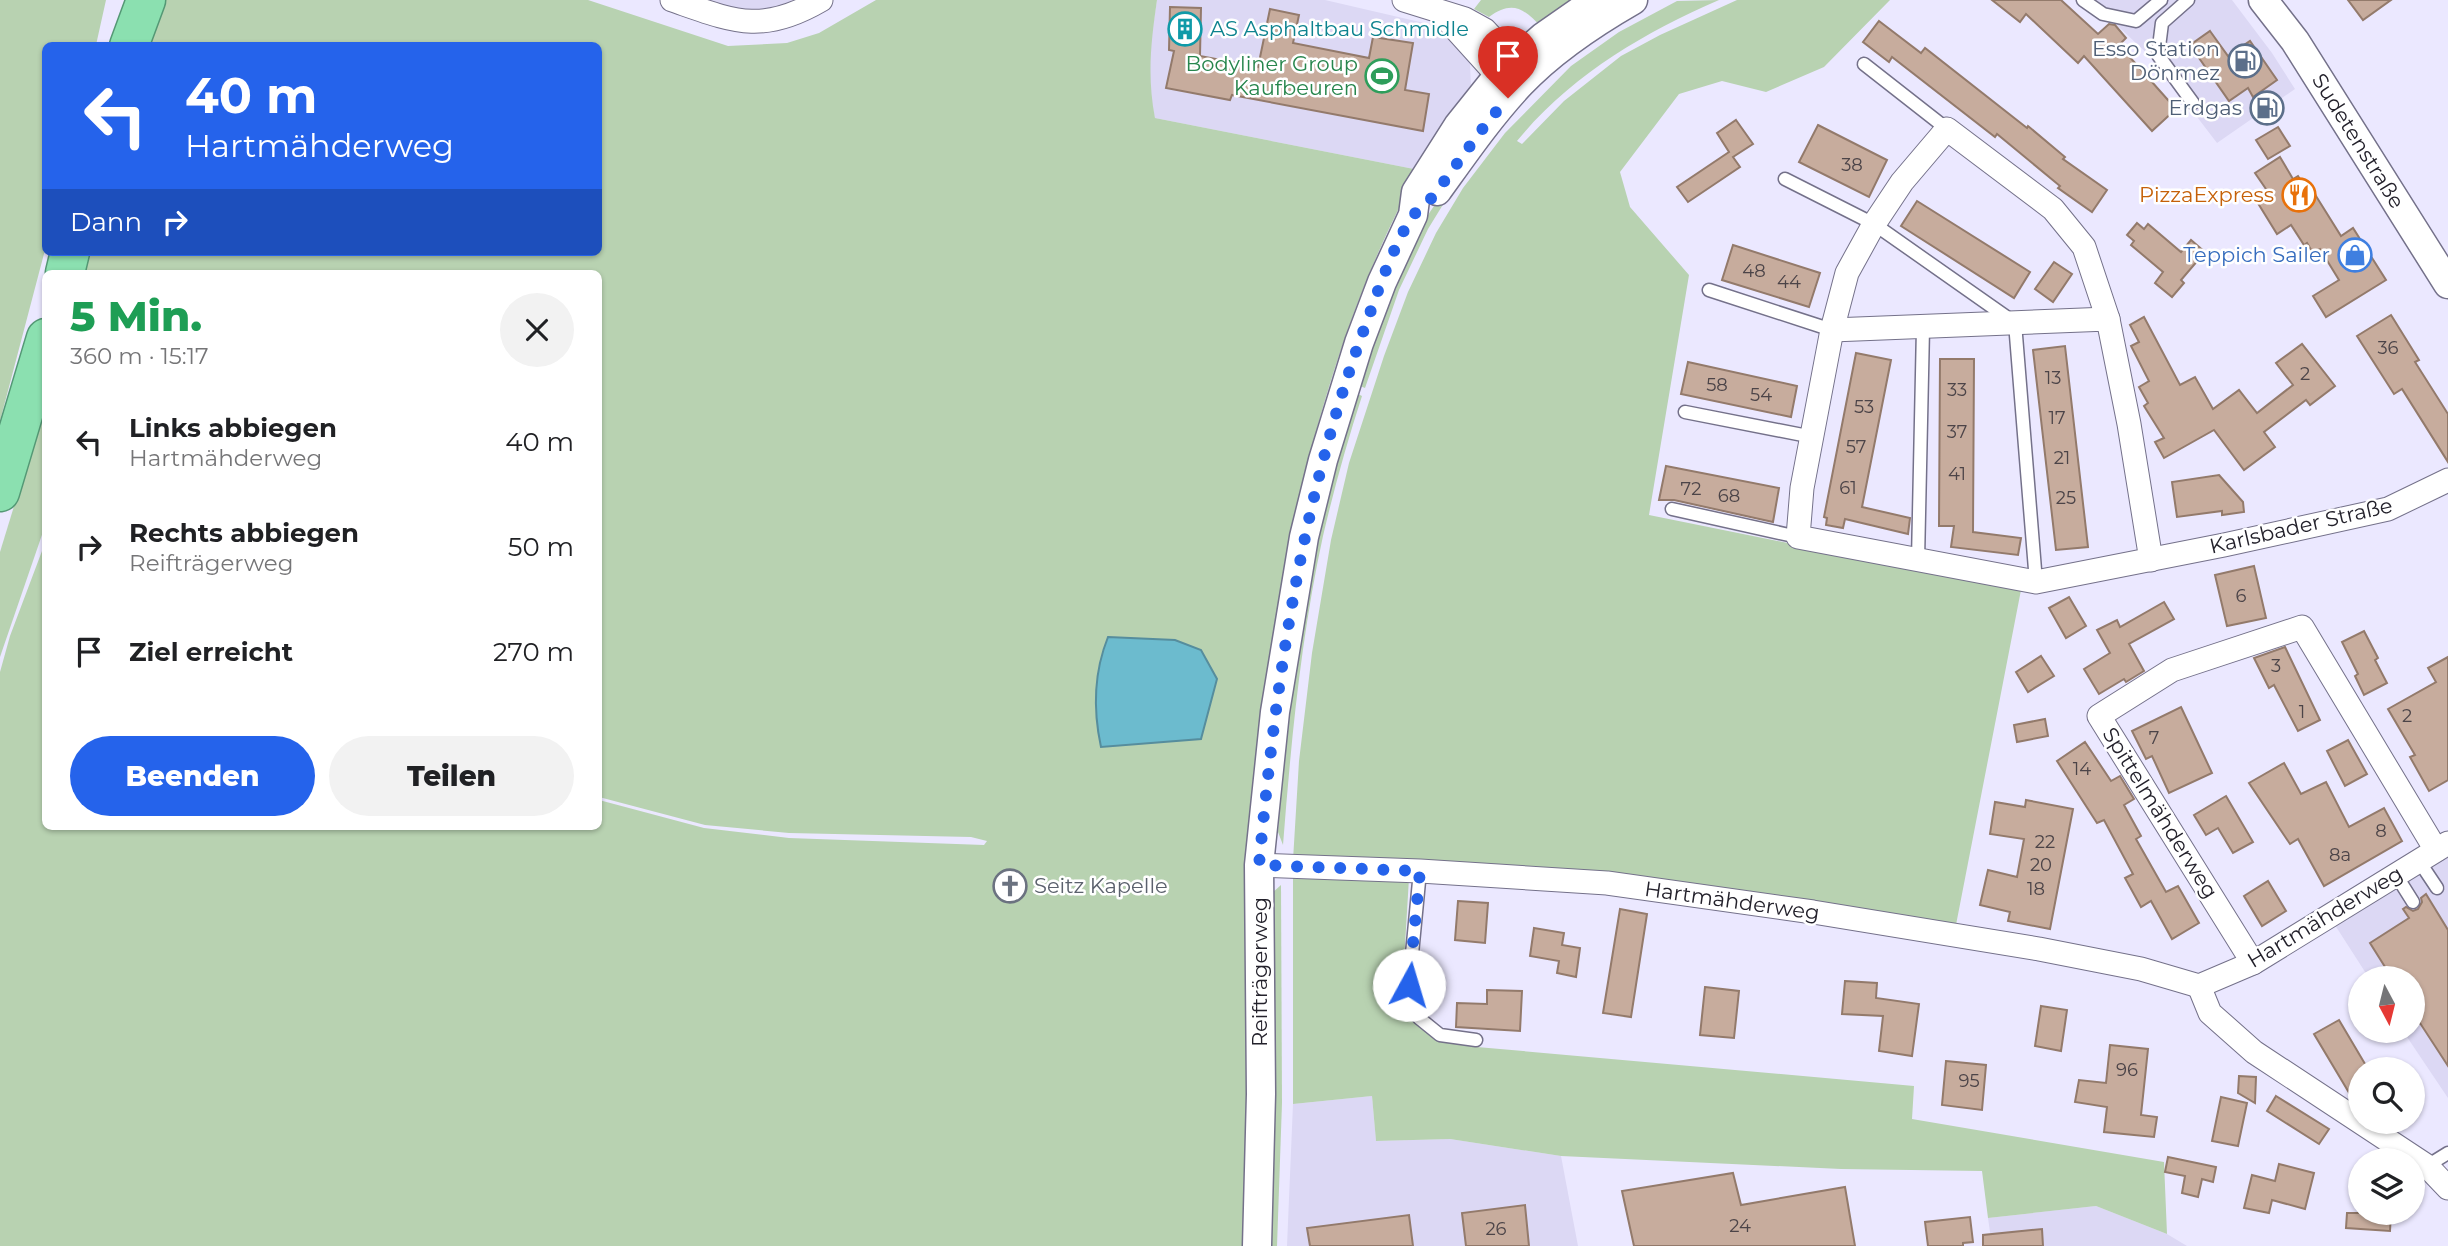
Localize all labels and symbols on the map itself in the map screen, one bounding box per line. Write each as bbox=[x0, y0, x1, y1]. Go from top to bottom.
building icon: AS Asphaltbau Schmidle bbox=[1166, 10, 1204, 48]
place label: AS Asphaltbau Schmidle bbox=[1210, 16, 1469, 41]
pin bbox=[1478, 26, 1538, 98]
place label: Esso Station Dönmez bbox=[2092, 36, 2220, 85]
fuel station icon: Esso Station Dönmez bbox=[2226, 42, 2264, 80]
place label: Bodyliner Group Kaufbeuren bbox=[1185, 51, 1358, 100]
sports icon: Bodyliner Group Kaufbeuren bbox=[1363, 57, 1401, 95]
street label: Sudetenstraße bbox=[2307, 69, 2410, 213]
fuel station icon: Erdgas bbox=[2248, 89, 2286, 127]
place label: Erdgas bbox=[2169, 95, 2242, 120]
house number: 38 bbox=[1841, 154, 1863, 176]
restaurant icon: PizzaExpress bbox=[2280, 176, 2318, 214]
place label: PizzaExpress bbox=[2139, 182, 2274, 207]
shop icon: Teppich Sailer bbox=[2336, 236, 2374, 274]
place label: Teppich Sailer bbox=[2183, 242, 2330, 267]
house number: 48 bbox=[1742, 260, 1766, 282]
house number: 44 bbox=[1777, 271, 1801, 293]
house number: 36 bbox=[2377, 337, 2399, 359]
house number: 2 bbox=[2300, 363, 2310, 385]
house number: 13 bbox=[2045, 367, 2061, 389]
house number: 58 bbox=[1706, 374, 1728, 396]
house number: 33 bbox=[1947, 379, 1967, 401]
house number: 54 bbox=[1750, 384, 1772, 406]
house number: 53 bbox=[1854, 396, 1874, 418]
house number: 17 bbox=[2048, 407, 2066, 429]
house number: 37 bbox=[1947, 421, 1967, 443]
house number: 57 bbox=[1846, 436, 1866, 458]
house number: 21 bbox=[2054, 447, 2070, 469]
house number: 41 bbox=[1948, 463, 1966, 485]
house number: 61 bbox=[1839, 477, 1857, 499]
house number: 72 bbox=[1681, 478, 1701, 500]
house number: 68 bbox=[1718, 485, 1740, 507]
house number: 25 bbox=[2056, 487, 2076, 509]
street label: Karlsbader Straße bbox=[2207, 492, 2395, 559]
house number: 6 bbox=[2236, 585, 2247, 607]
house number: 3 bbox=[2271, 655, 2281, 677]
house number: 1 bbox=[2299, 701, 2305, 723]
house number: 2 bbox=[2402, 705, 2412, 727]
street label: Spittelmähderweg bbox=[2098, 723, 2223, 903]
house number: 7 bbox=[2149, 727, 2159, 749]
house number: 14 bbox=[2073, 758, 2091, 780]
house number: 8 bbox=[2375, 820, 2387, 842]
house number: 22 bbox=[2035, 831, 2055, 853]
house number: 8a bbox=[2329, 844, 2351, 866]
house number: 20 bbox=[2030, 854, 2052, 876]
street label: Hartmähderweg bbox=[2243, 860, 2407, 973]
church icon: Seitz Kapelle bbox=[991, 867, 1029, 905]
place label: Seitz Kapelle bbox=[1034, 873, 1168, 898]
street label: Hartmähderweg bbox=[1643, 876, 1821, 925]
house number: 18 bbox=[2027, 878, 2045, 900]
street label: Reifträgerweg bbox=[1247, 897, 1272, 1047]
position arrow bbox=[1372, 948, 1446, 1022]
north arrow bbox=[2348, 966, 2426, 1043]
house number: 96 bbox=[2116, 1059, 2138, 1081]
house number: 95 bbox=[1958, 1070, 1980, 1092]
house number: 24 bbox=[1729, 1215, 1751, 1237]
house number: 26 bbox=[1485, 1218, 1507, 1240]

